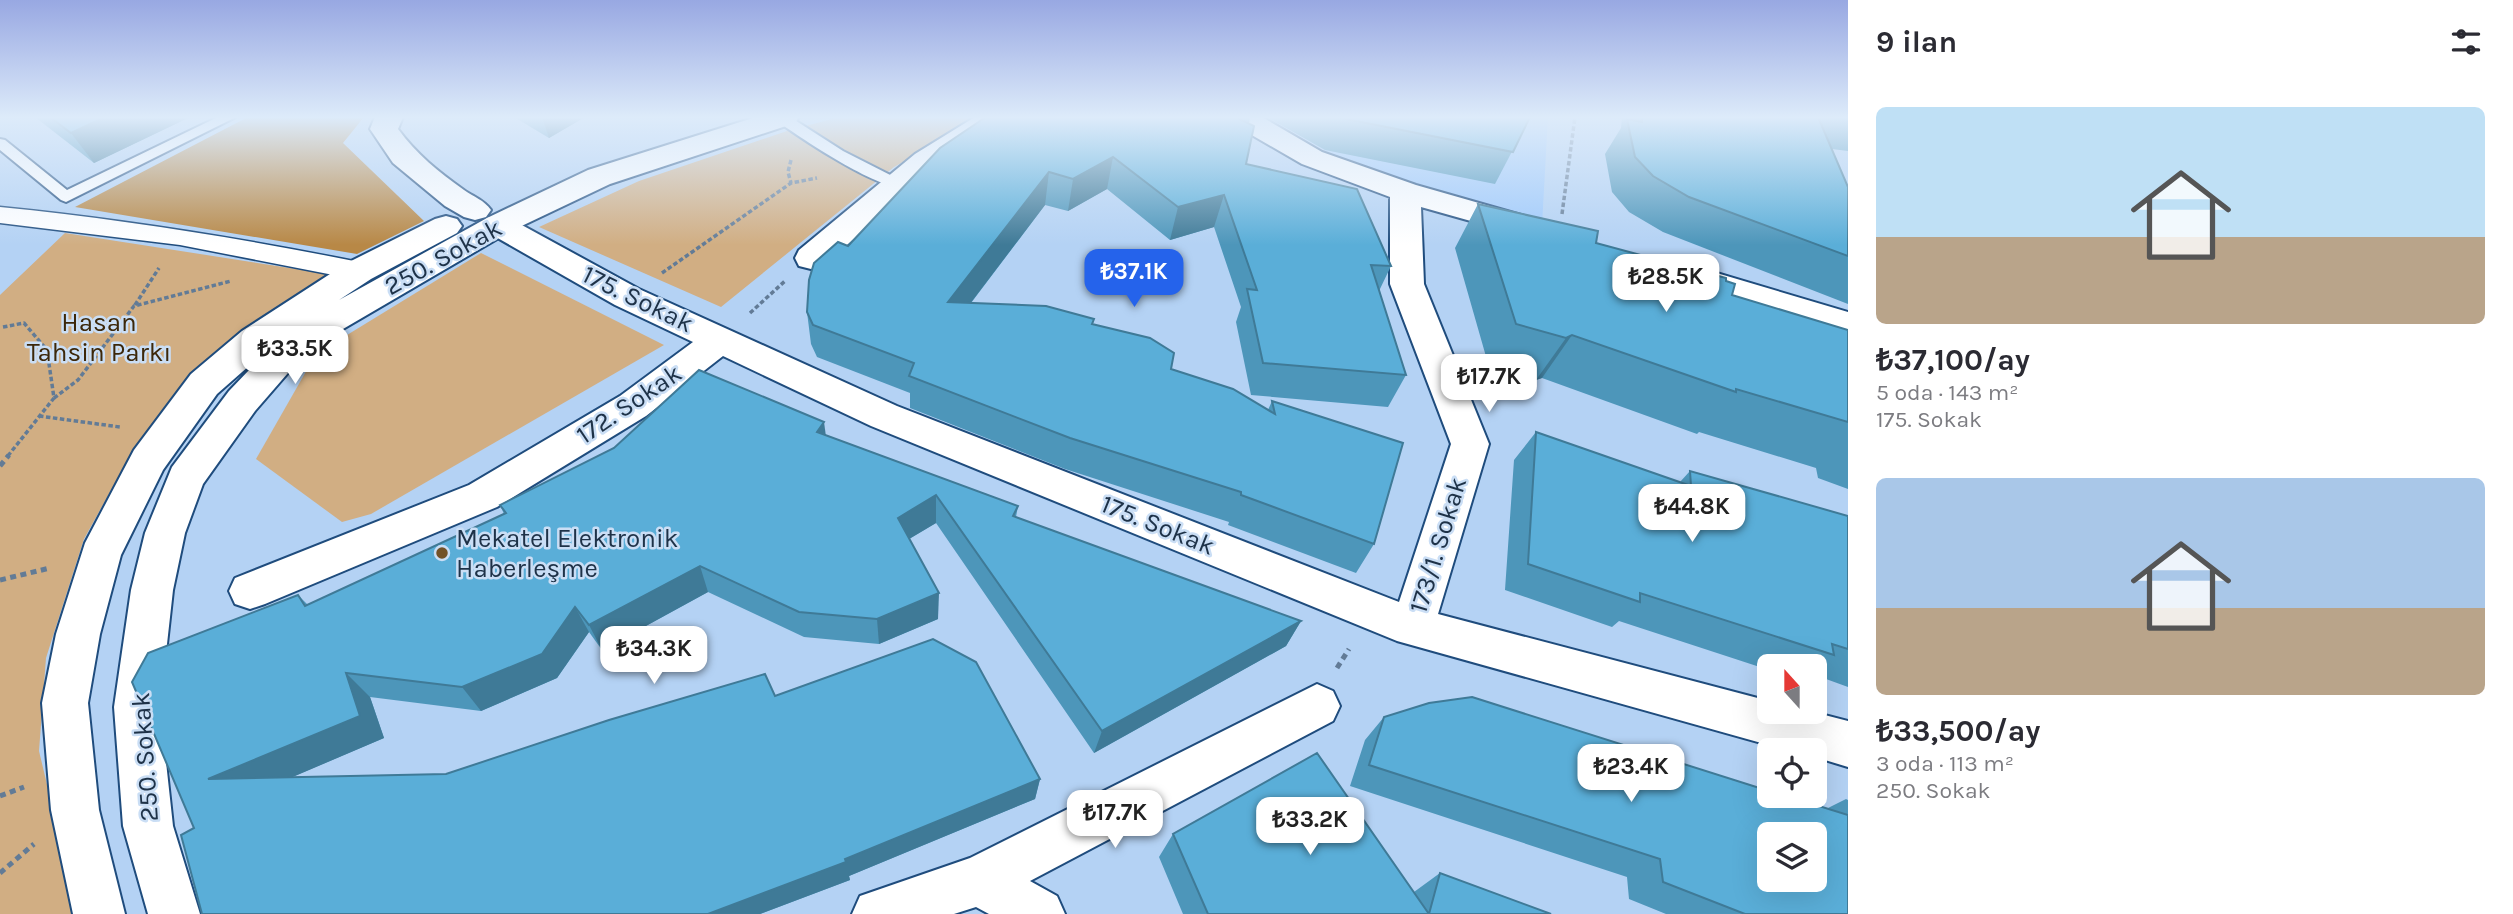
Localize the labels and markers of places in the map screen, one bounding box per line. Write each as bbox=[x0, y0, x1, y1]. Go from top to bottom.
pin: ₺37.1K bbox=[1077, 250, 1191, 309]
pin: ₺28.5K bbox=[1609, 254, 1723, 314]
pin: ₺33.5K bbox=[238, 326, 352, 386]
pin: ₺17.7K bbox=[1432, 354, 1546, 414]
pin: ₺44.8K bbox=[1635, 484, 1749, 544]
place label: Mekatel Elektronik Haberleşme bbox=[456, 523, 678, 584]
marker: Mekatel Elektronik Haberleşme bbox=[434, 545, 450, 561]
pin: ₺34.3K bbox=[597, 626, 711, 686]
pin: ₺23.4K bbox=[1574, 744, 1688, 804]
pin: ₺17.7K bbox=[1058, 790, 1172, 850]
pin: ₺33.2K bbox=[1253, 798, 1367, 857]

